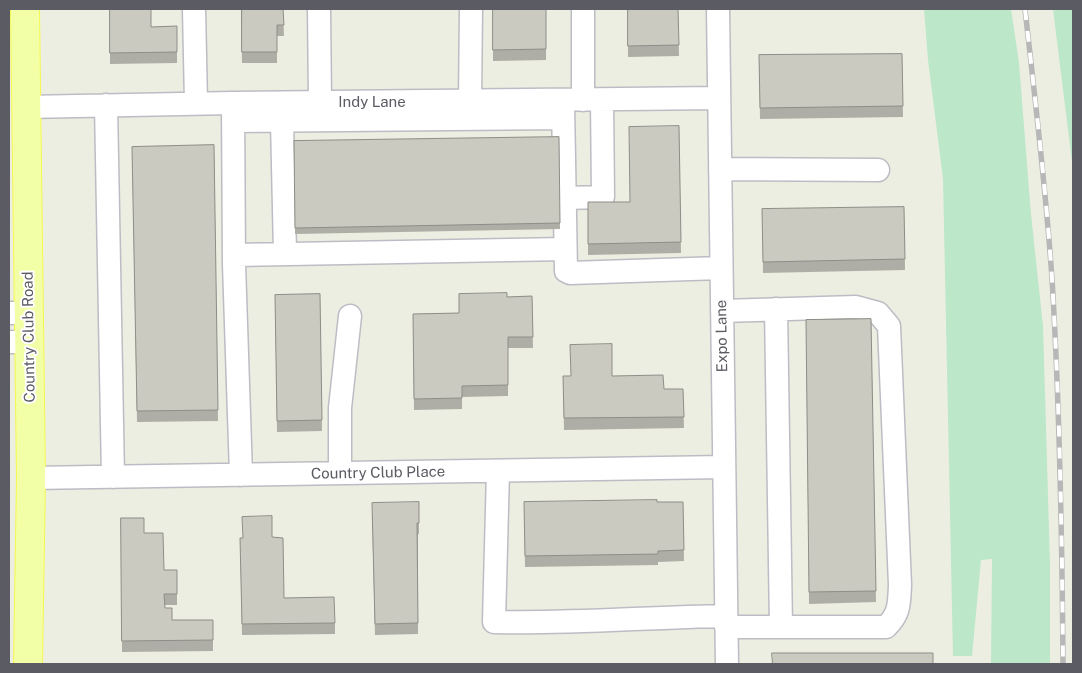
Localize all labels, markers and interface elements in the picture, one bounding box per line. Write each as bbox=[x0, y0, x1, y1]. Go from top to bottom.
street label: Indy Lane bbox=[338, 93, 406, 111]
street label: Country Club Road bbox=[19, 271, 39, 403]
street label: Expo Lane bbox=[712, 300, 732, 372]
street label: Country Club Place bbox=[311, 463, 445, 483]

